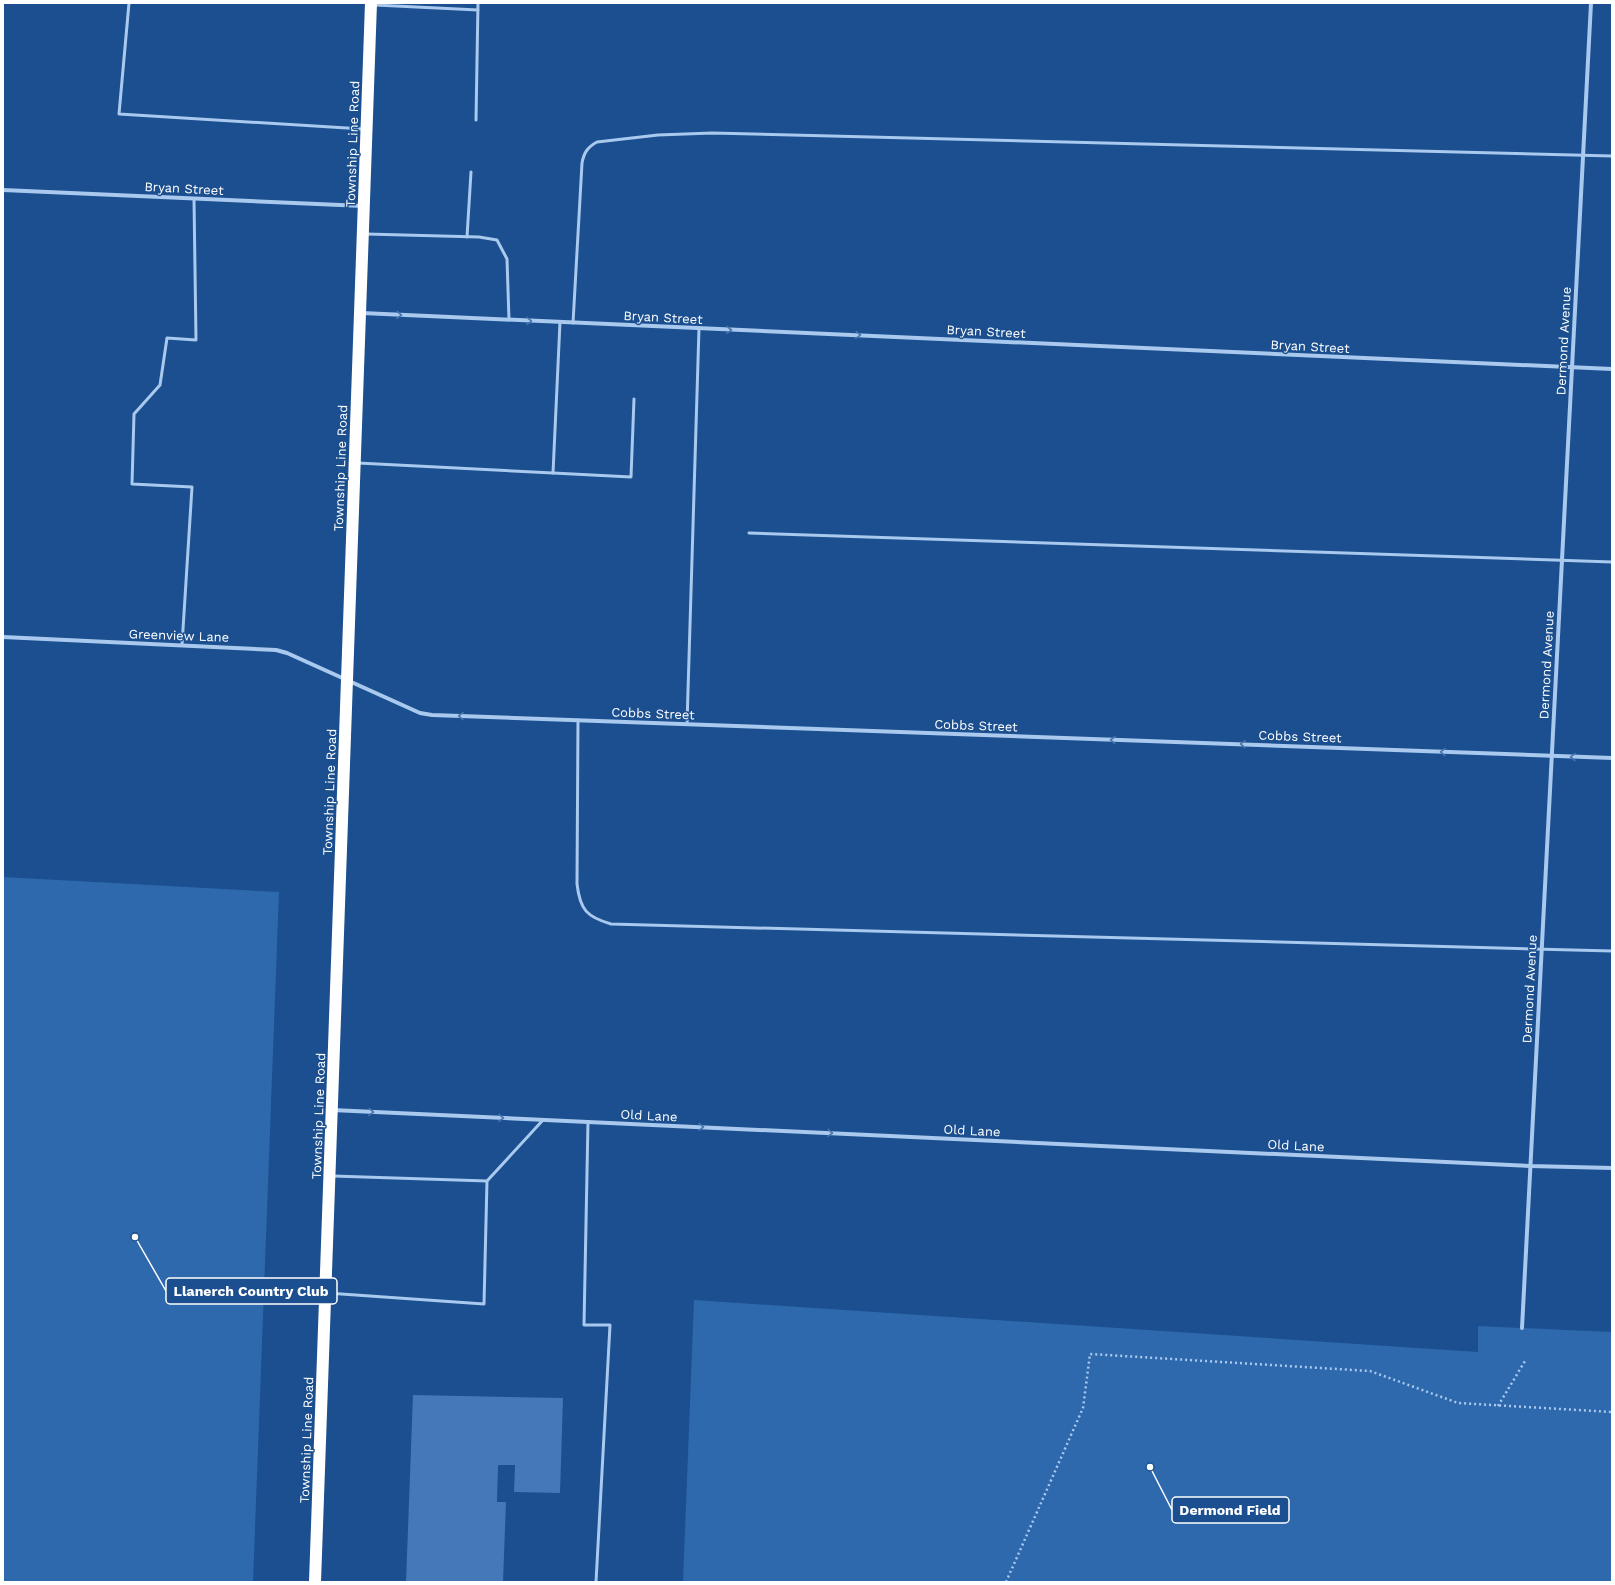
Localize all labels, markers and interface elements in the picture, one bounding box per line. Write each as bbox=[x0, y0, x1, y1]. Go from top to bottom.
street label: Township Line Road bbox=[343, 80, 362, 208]
street label: Bryan Street bbox=[144, 179, 225, 198]
street label: Dermond Avenue bbox=[1553, 286, 1574, 396]
street label: Bryan Street bbox=[623, 308, 704, 327]
one-way arrow bbox=[396, 311, 402, 319]
one-way arrow bbox=[526, 317, 532, 325]
street label: Bryan Street bbox=[946, 322, 1027, 341]
one-way arrow bbox=[725, 325, 732, 334]
one-way arrow bbox=[855, 331, 861, 340]
street label: Bryan Street bbox=[1270, 337, 1351, 356]
street label: Township Line Road bbox=[331, 404, 350, 532]
street label: Dermond Avenue bbox=[1536, 610, 1557, 720]
street label: Greenview Lane bbox=[128, 626, 230, 645]
street label: Cobbs Street bbox=[611, 705, 695, 722]
one-way arrow bbox=[458, 712, 464, 720]
street label: Cobbs Street bbox=[934, 717, 1018, 734]
street label: Township Line Road bbox=[320, 728, 339, 856]
street label: Cobbs Street bbox=[1258, 728, 1342, 745]
one-way arrow bbox=[1110, 735, 1116, 744]
one-way arrow bbox=[1240, 740, 1246, 749]
one-way arrow bbox=[1440, 747, 1446, 756]
one-way arrow bbox=[1570, 752, 1576, 761]
street label: Dermond Avenue bbox=[1519, 934, 1540, 1044]
street label: Township Line Road bbox=[309, 1052, 328, 1180]
one-way arrow bbox=[368, 1107, 374, 1116]
street label: Old Lane bbox=[620, 1107, 678, 1124]
one-way arrow bbox=[498, 1113, 504, 1122]
street label: Old Lane bbox=[943, 1122, 1001, 1139]
one-way arrow bbox=[698, 1123, 704, 1132]
one-way arrow bbox=[827, 1129, 833, 1138]
street label: Old Lane bbox=[1267, 1137, 1325, 1154]
callout: Llanerch Country Club bbox=[166, 1278, 337, 1304]
text: Llanerch Country Club bbox=[173, 1283, 329, 1299]
street label: Township Line Road bbox=[297, 1376, 316, 1504]
callout: Dermond Field bbox=[1172, 1497, 1289, 1523]
text: Dermond Field bbox=[1179, 1502, 1281, 1518]

